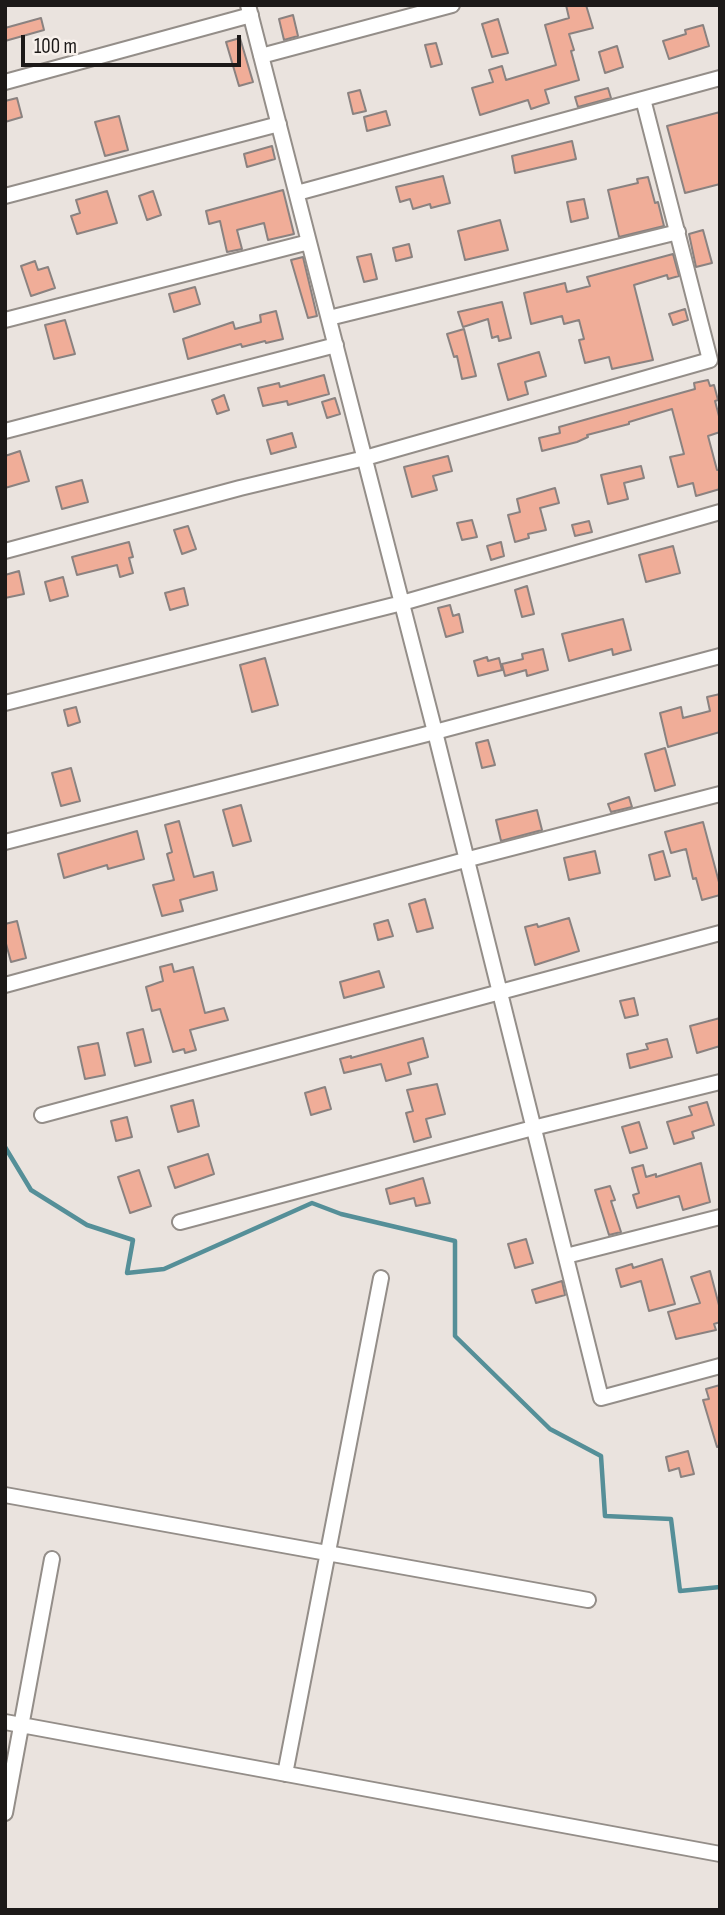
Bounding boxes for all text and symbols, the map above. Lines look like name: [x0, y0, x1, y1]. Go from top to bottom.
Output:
scale bar: [24, 21, 245, 65]
text: 100 m: [34, 34, 77, 59]

